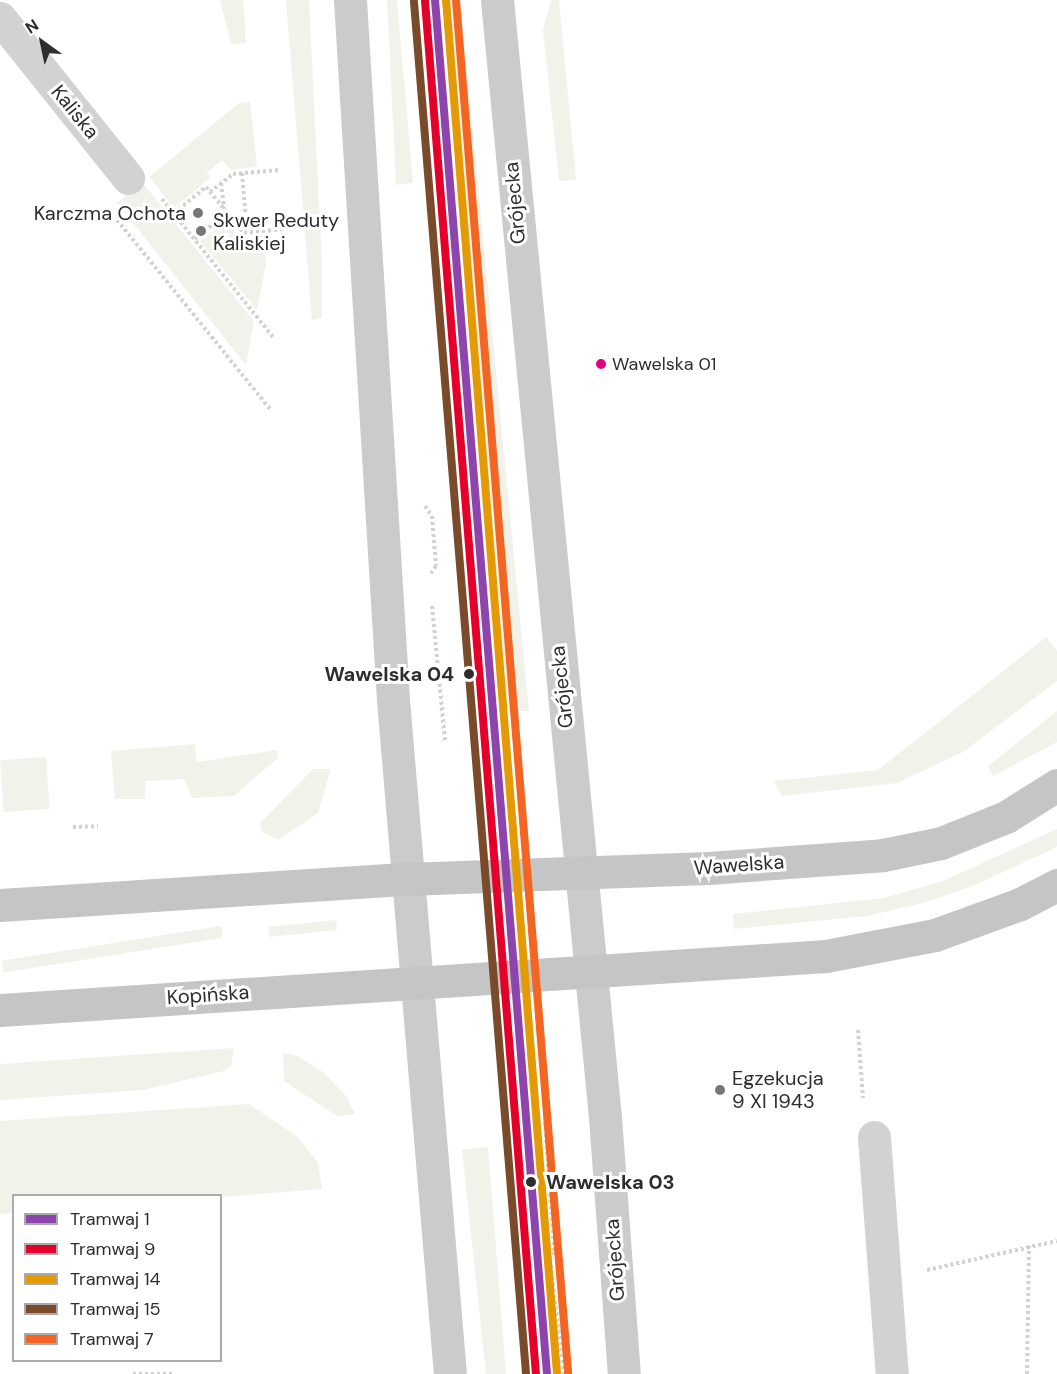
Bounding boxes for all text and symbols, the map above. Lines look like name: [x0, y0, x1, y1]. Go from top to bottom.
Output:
north arrow: [12, 12, 72, 72]
text: N: [21, 15, 43, 38]
street label: Kaliska: [46, 80, 104, 144]
street label: Grójecka: [499, 161, 531, 245]
place label: Karczma Ochota: [34, 201, 186, 225]
marker: Karczma Ochota: [191, 206, 205, 220]
place label: Skwer Reduty Kaliskiej: [213, 208, 339, 255]
marker: Skwer Reduty Kaliskiej: [194, 224, 208, 238]
place label: Wawelska 01: [612, 353, 716, 375]
marker: Wawelska 01: [595, 358, 607, 370]
street label: Grójecka: [546, 645, 578, 729]
place label: Wawelska 04: [324, 662, 454, 686]
marker: Wawelska 04: [459, 664, 479, 684]
street label: Wawelska: [693, 850, 785, 880]
street label: Kopińska: [166, 980, 250, 1010]
place label: Egzekucja 9 XI 1943: [732, 1066, 824, 1113]
marker: Egzekucja 9 XI 1943: [713, 1083, 727, 1097]
place label: Wawelska 03: [546, 1170, 675, 1194]
marker: Wawelska 03: [521, 1172, 541, 1192]
legend: [12, 1194, 222, 1362]
text: Tramwaj 1: [70, 1207, 150, 1231]
street label: Grójecka: [600, 1218, 630, 1302]
text: Tramwaj 9: [70, 1237, 155, 1261]
text: Tramwaj 14: [70, 1267, 160, 1291]
text: Tramwaj 15: [70, 1297, 161, 1321]
text: Tramwaj 7: [70, 1327, 154, 1351]

